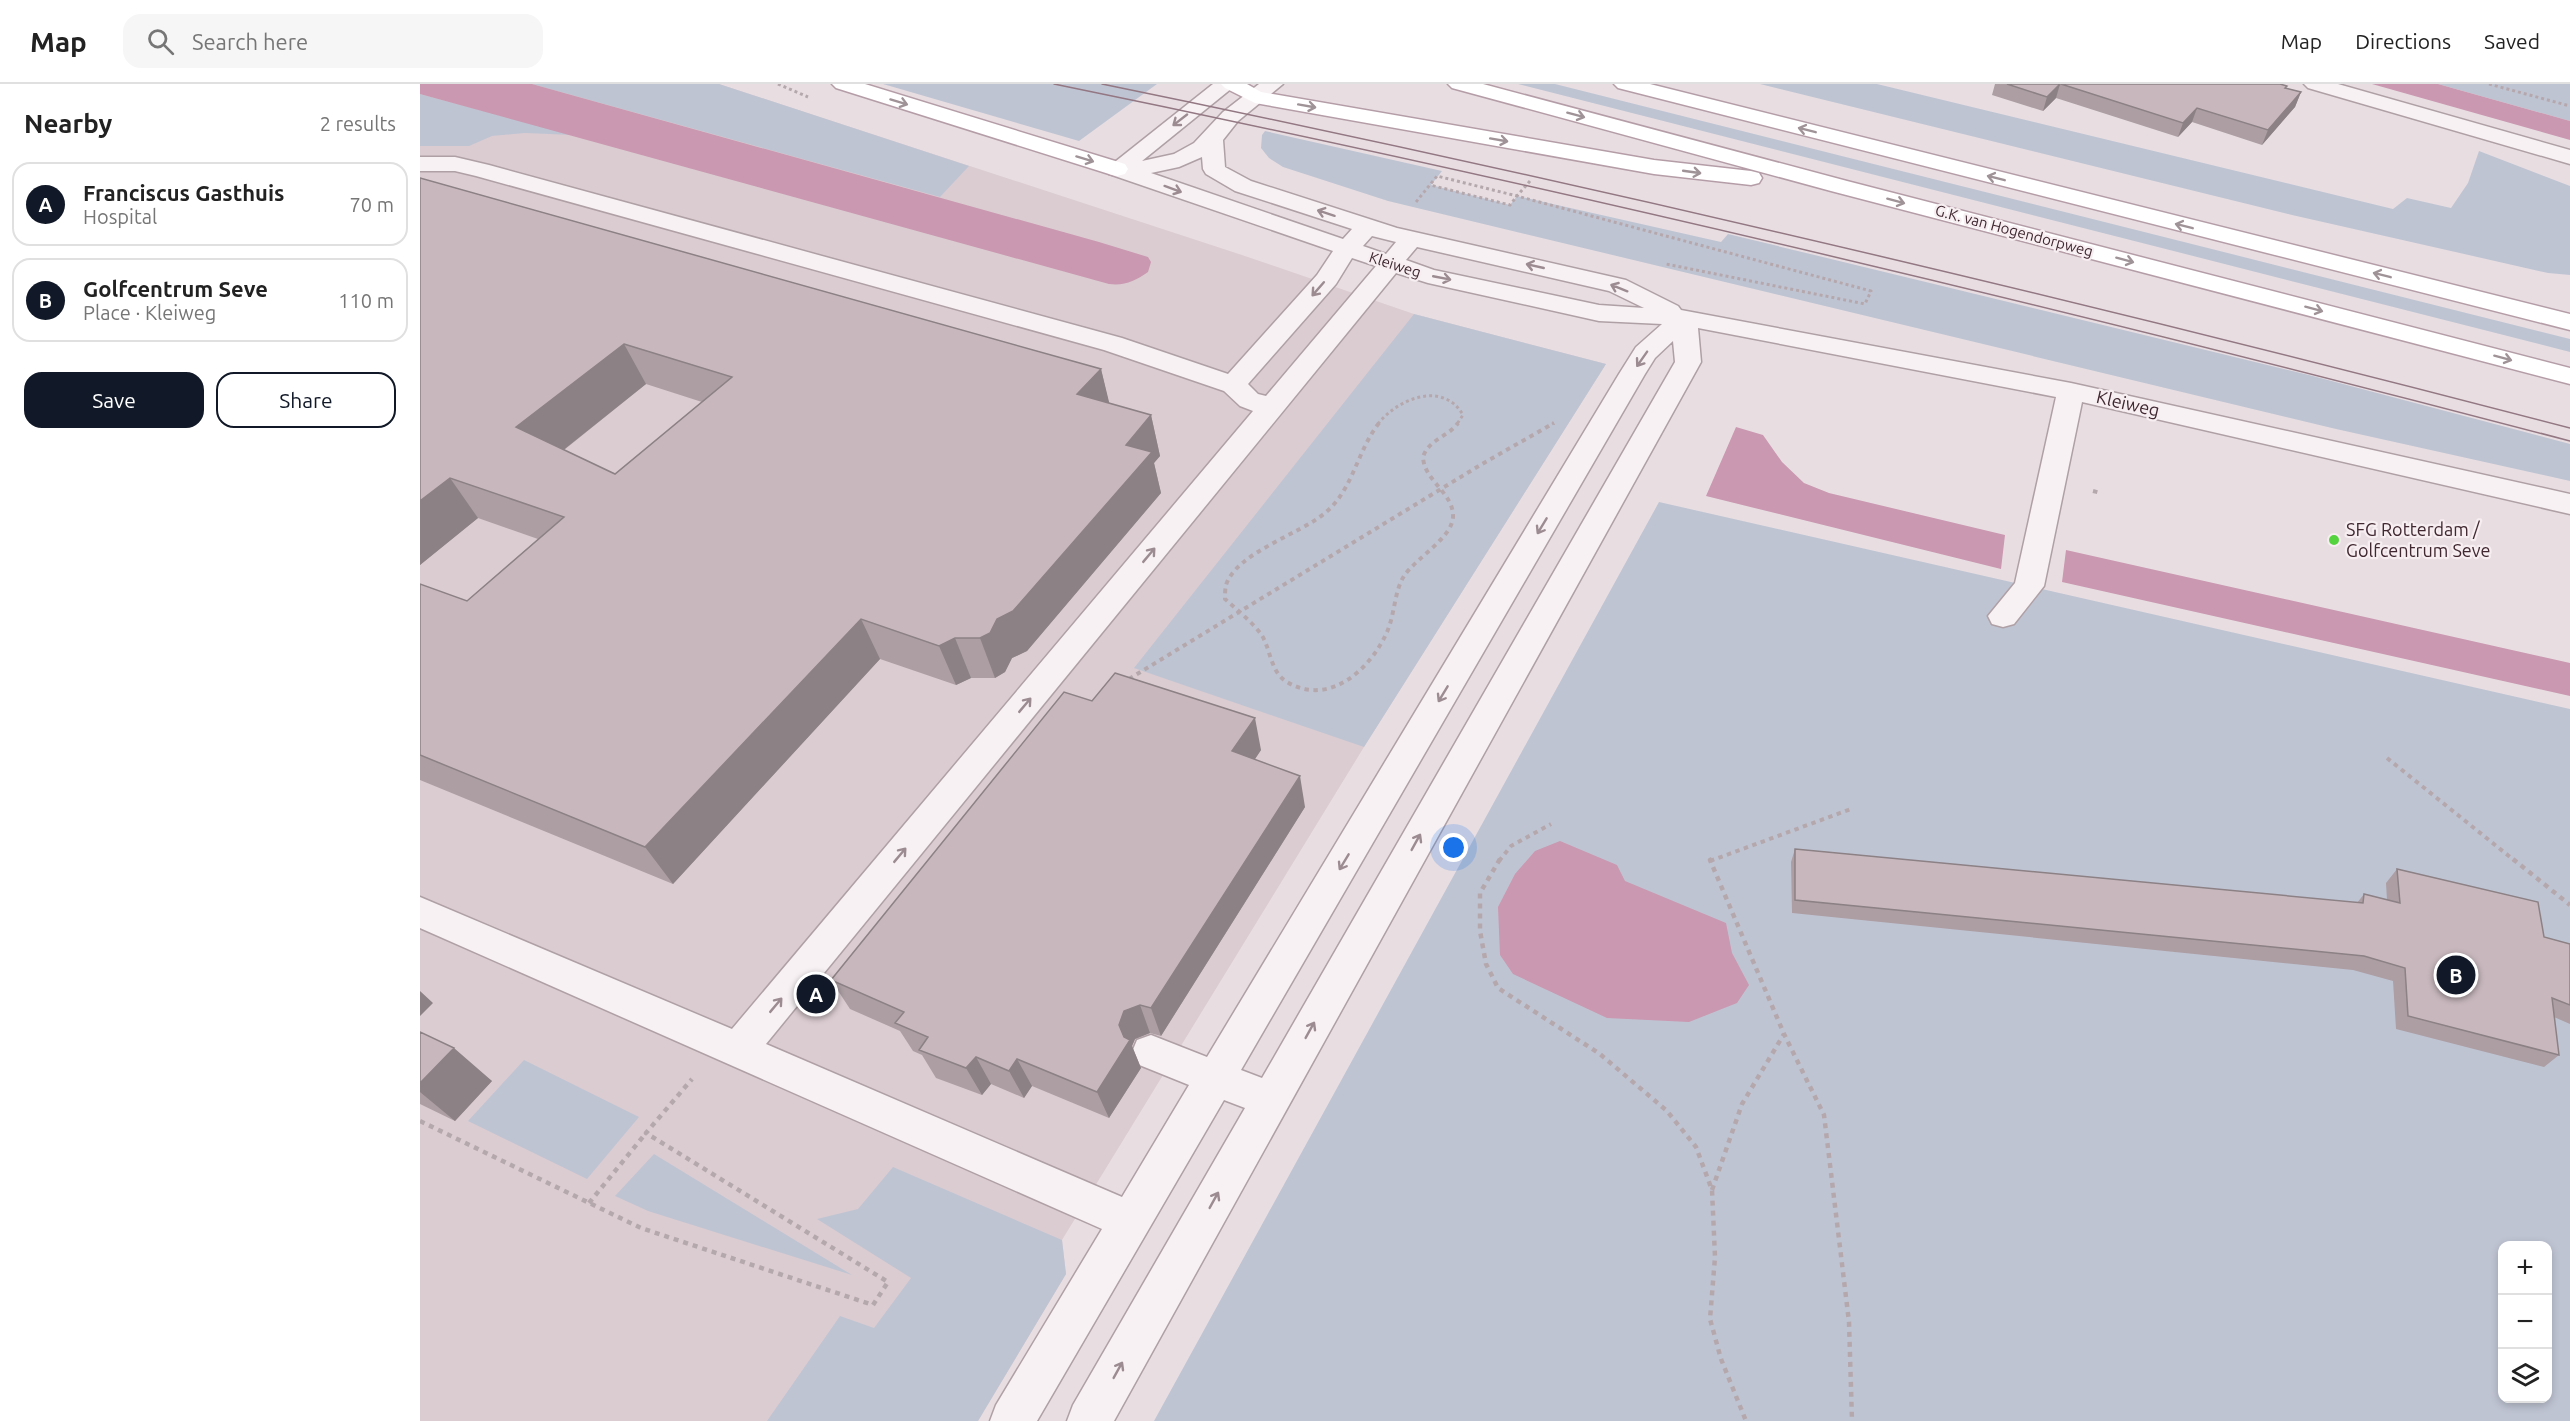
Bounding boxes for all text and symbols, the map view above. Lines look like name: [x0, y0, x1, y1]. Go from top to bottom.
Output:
search box: [123, 14, 543, 68]
icon: search: [144, 25, 177, 58]
text: Map: [30, 26, 87, 57]
text: Search here: [192, 29, 308, 54]
text: Map: [2281, 29, 2322, 53]
text: Directions: [2355, 29, 2451, 53]
text: Saved: [2484, 29, 2540, 53]
one-way arrow: [889, 97, 908, 108]
one-way arrow: [1297, 101, 1317, 112]
text: Nearby: [24, 109, 112, 138]
one-way arrow: [1566, 110, 1585, 122]
text: 2 results: [320, 112, 396, 135]
one-way arrow: [1172, 113, 1188, 126]
one-way arrow: [1797, 124, 1816, 136]
one-way arrow: [1489, 135, 1509, 146]
one-way arrow: [1075, 154, 1094, 165]
one-way arrow: [1681, 167, 1701, 178]
one-way arrow: [1986, 172, 2005, 184]
text: Franciscus Gasthuis: [83, 180, 284, 205]
one-way arrow: [1163, 184, 1181, 195]
text: A: [38, 193, 53, 216]
text: 70 m: [350, 193, 394, 216]
one-way arrow: [1886, 195, 1905, 207]
street label: G.K. van Hogendorpweg: [1933, 201, 2095, 260]
text: Hospital: [83, 205, 157, 228]
one-way arrow: [1317, 207, 1336, 218]
one-way arrow: [2175, 220, 2194, 232]
street label: Kleiweg: [1367, 248, 1423, 281]
one-way arrow: [2115, 255, 2134, 267]
one-way arrow: [1526, 260, 1545, 272]
one-way arrow: [2373, 268, 2392, 280]
one-way arrow: [1432, 273, 1452, 284]
text: Golfcentrum Seve: [83, 276, 268, 301]
one-way arrow: [1311, 281, 1325, 296]
one-way arrow: [1611, 282, 1629, 293]
text: B: [39, 289, 52, 312]
text: 110 m: [338, 289, 394, 312]
text: Place · Kleiweg: [83, 301, 216, 324]
one-way arrow: [2304, 304, 2323, 316]
one-way arrow: [1636, 350, 1648, 366]
one-way arrow: [2493, 353, 2512, 365]
button: Save: [24, 372, 204, 428]
button: Share: [216, 372, 396, 428]
street label: Kleiweg: [2095, 386, 2162, 420]
one-way arrow: [1536, 517, 1548, 534]
place label: SFG Rotterdam / Golfcentrum Seve: [2346, 519, 2490, 560]
marker: SFG Rotterdam / Golfcentrum Seve: [2327, 533, 2341, 547]
one-way arrow: [1143, 547, 1156, 563]
one-way arrow: [1437, 685, 1449, 702]
one-way arrow: [1018, 698, 1031, 714]
your location: [1439, 833, 1468, 862]
one-way arrow: [1410, 834, 1422, 851]
one-way arrow: [894, 847, 907, 863]
one-way arrow: [1337, 853, 1349, 870]
pin: B: [2436, 952, 2476, 998]
pin: A: [796, 972, 836, 1016]
one-way arrow: [769, 997, 782, 1013]
one-way arrow: [1304, 1022, 1316, 1039]
one-way arrow: [1208, 1192, 1220, 1209]
map controls: [2498, 1241, 2552, 1403]
button: +: [2498, 1241, 2552, 1295]
button: −: [2498, 1295, 2552, 1349]
button: layers: [2498, 1349, 2552, 1403]
one-way arrow: [1112, 1362, 1124, 1379]

